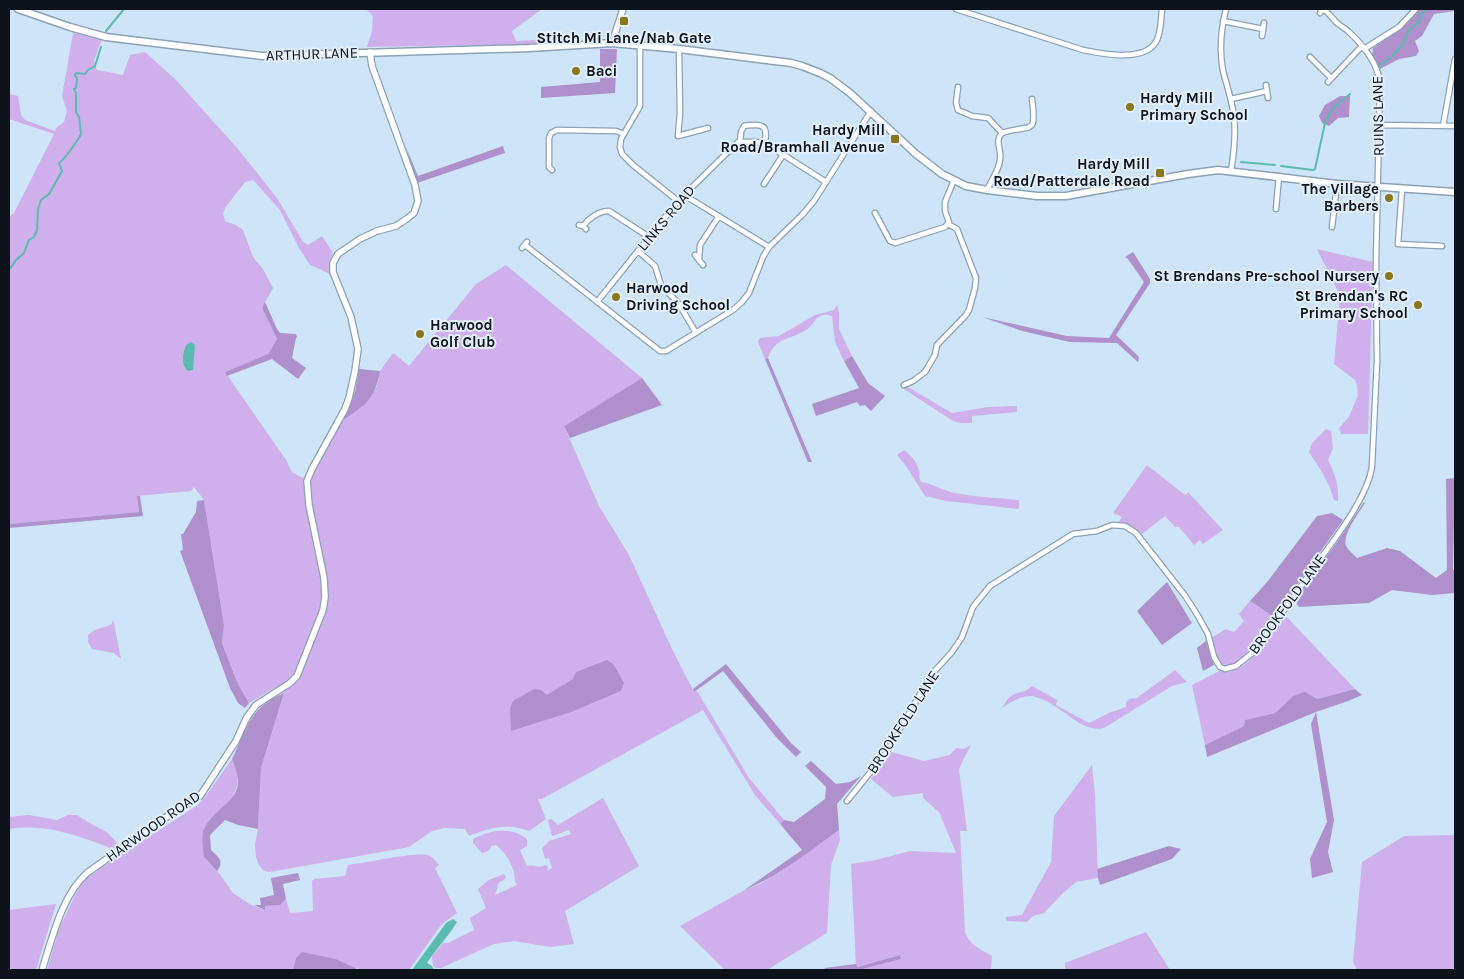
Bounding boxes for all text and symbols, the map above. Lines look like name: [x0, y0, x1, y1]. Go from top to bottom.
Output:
marker: Stitch Mi Lane/Nab Gate: [618, 15, 630, 27]
place label: Stitch Mi Lane/Nab Gate: [536, 29, 712, 47]
street label: ARTHUR LANE: [266, 43, 358, 65]
place label: Baci: [586, 62, 617, 80]
marker: Baci: [570, 65, 582, 77]
street label: RUINS LANE: [1368, 76, 1388, 156]
place label: Hardy Mill Primary School: [1140, 89, 1248, 124]
marker: Hardy Mill Primary School: [1124, 101, 1136, 113]
place label: Hardy Mill Road/Bramhall Avenue: [721, 121, 885, 156]
marker: Hardy Mill Road/Bramhall Avenue: [889, 133, 901, 145]
place label: Hardy Mill Road/Patterdale Road: [993, 155, 1150, 190]
marker: Hardy Mill Road/Patterdale Road: [1154, 167, 1166, 179]
place label: The Village Barbers: [1301, 180, 1379, 215]
street label: LINKS ROAD: [633, 181, 699, 255]
marker: The Village Barbers: [1383, 192, 1395, 204]
place label: St Brendans Pre-school Nursery: [1154, 267, 1379, 285]
marker: St Brendans Pre-school Nursery: [1383, 270, 1395, 282]
place label: Harwood Driving School: [626, 279, 730, 314]
place label: St Brendan's RC Primary School: [1295, 287, 1408, 322]
marker: Harwood Driving School: [610, 291, 622, 303]
marker: St Brendan's RC Primary School: [1412, 299, 1424, 311]
place label: Harwood Golf Club: [430, 316, 495, 351]
marker: Harwood Golf Club: [414, 328, 426, 340]
street label: BROOKFOLD LANE: [1245, 550, 1329, 658]
street label: BROOKFOLD LANE: [863, 667, 943, 777]
street label: HARWOOD ROAD: [102, 787, 204, 865]

